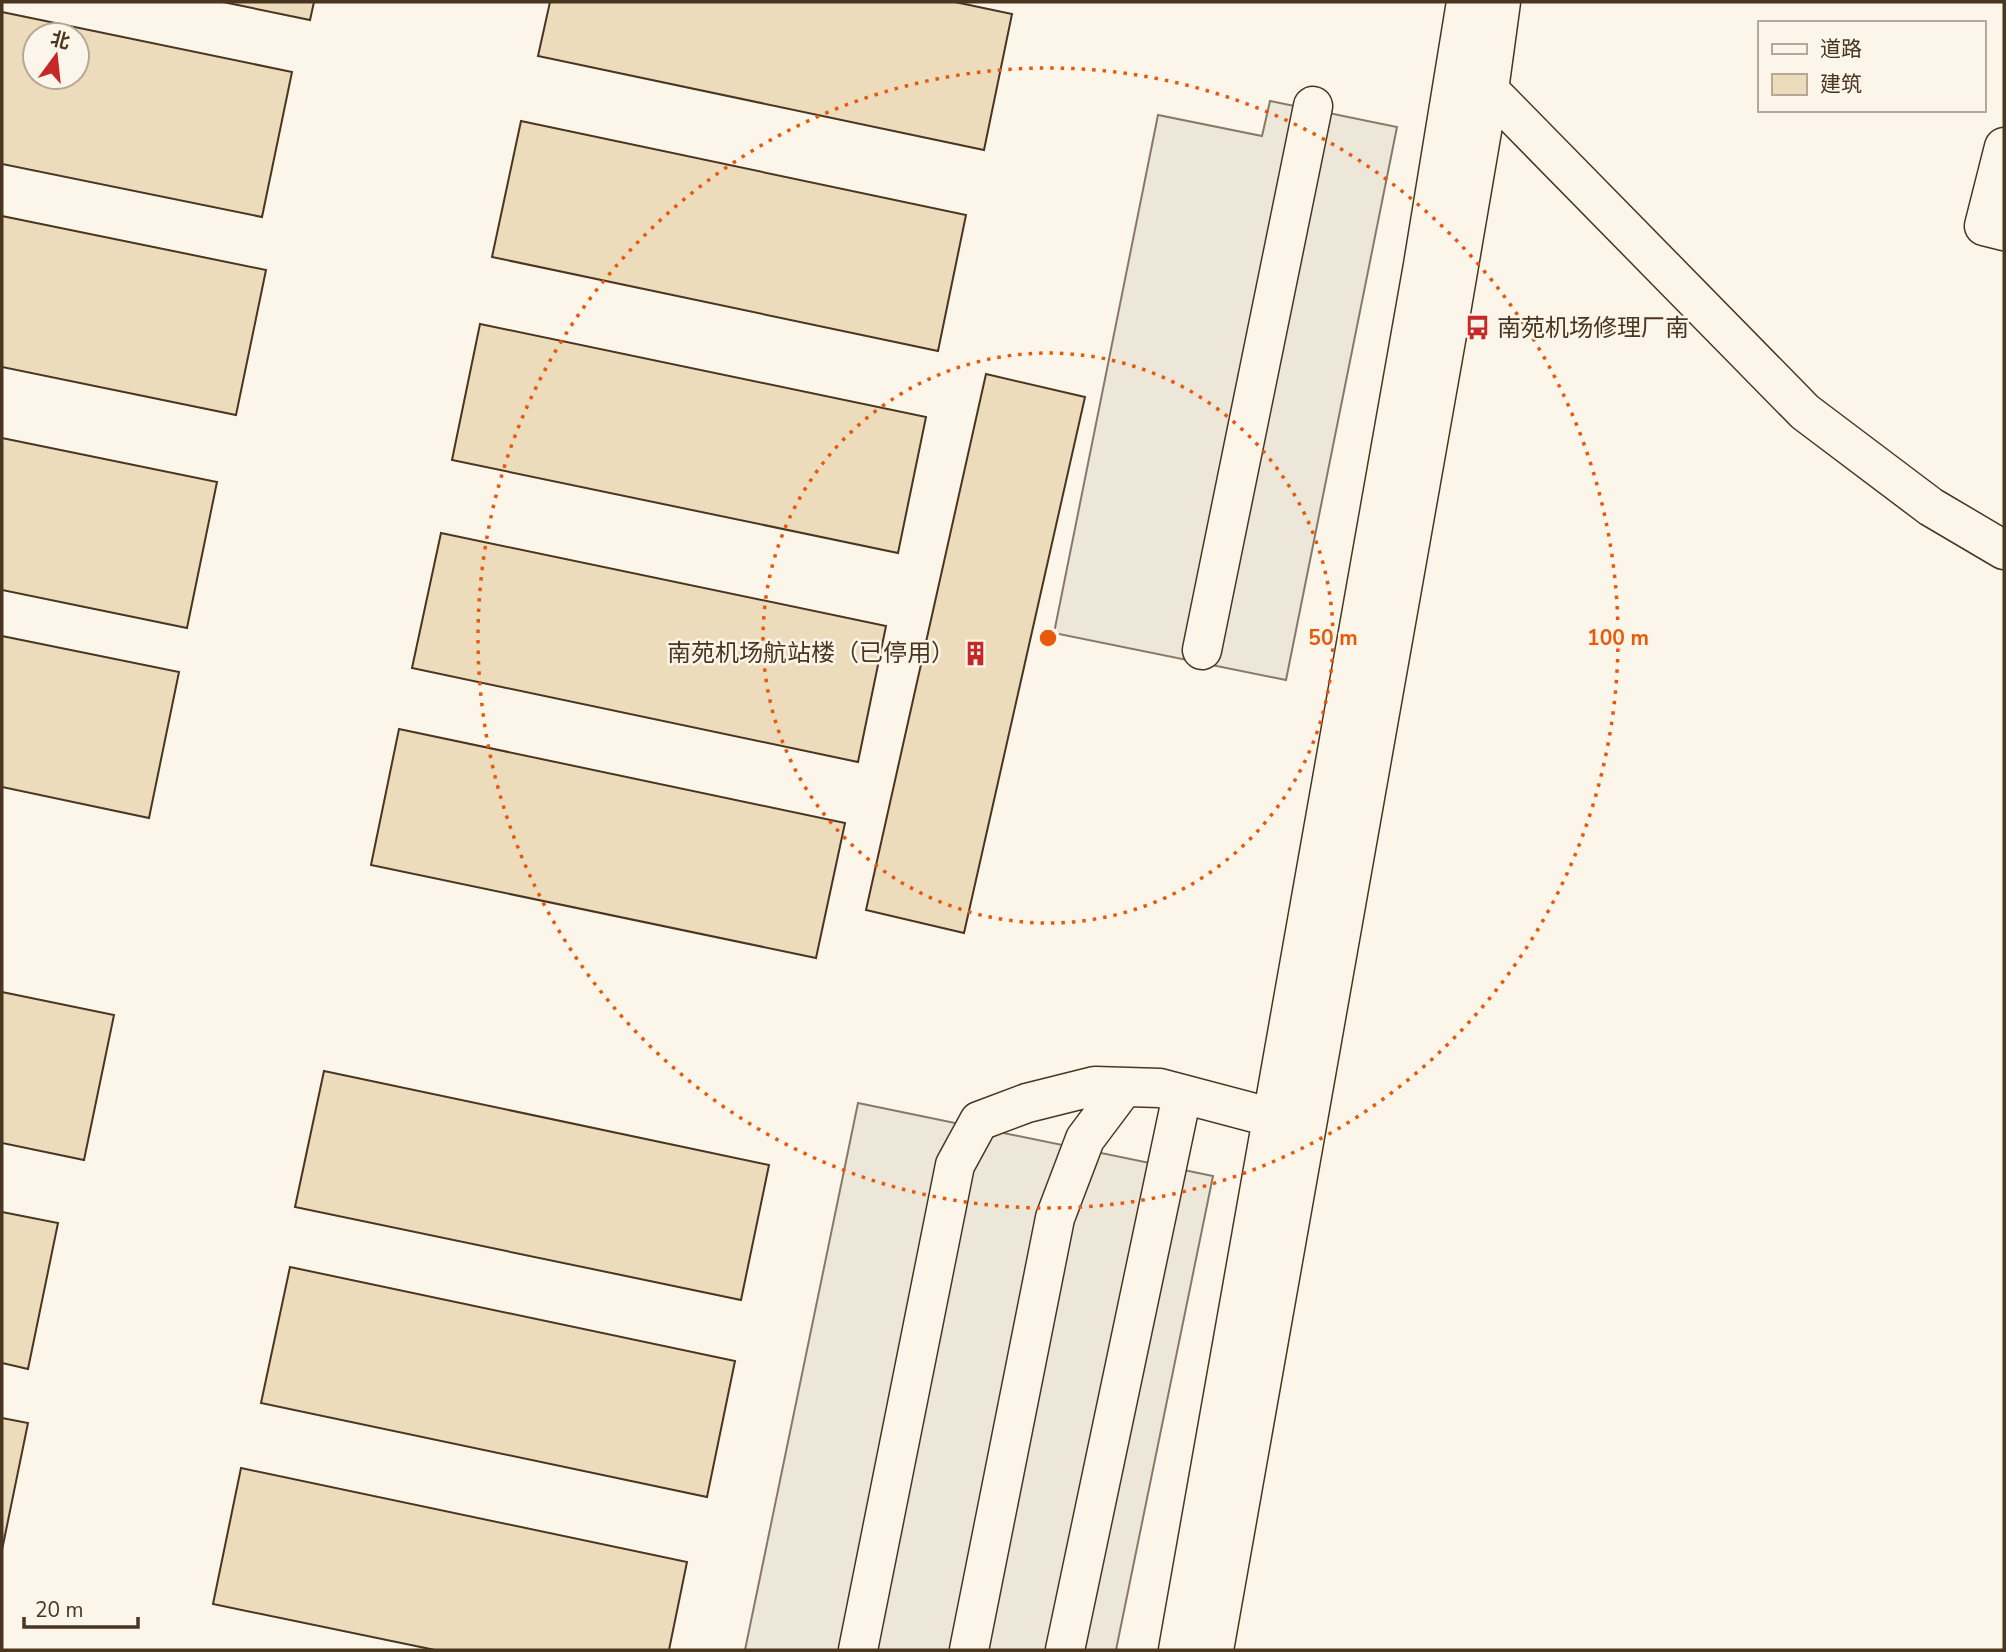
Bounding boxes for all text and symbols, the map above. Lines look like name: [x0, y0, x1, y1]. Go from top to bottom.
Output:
north arrow: [21, 21, 91, 91]
legend: [1758, 21, 1985, 112]
text: 北: [48, 26, 73, 56]
text: 道路: [1820, 35, 1862, 63]
text: 建筑: [1820, 70, 1862, 98]
place label: 南苑机场修理厂南: [1497, 312, 1689, 344]
bus stop icon: 南苑机场修理厂南: [1463, 314, 1491, 342]
text: 50 m: [1308, 624, 1358, 652]
text: 100 m: [1587, 624, 1649, 652]
centre of rings: [1036, 626, 1060, 650]
place label: 南苑机场航站楼（已停用）: [667, 637, 955, 669]
building icon: 南苑机场航站楼（已停用）: [961, 639, 989, 667]
scale bar: [24, 1586, 138, 1630]
text: 20 m: [35, 1596, 84, 1624]

